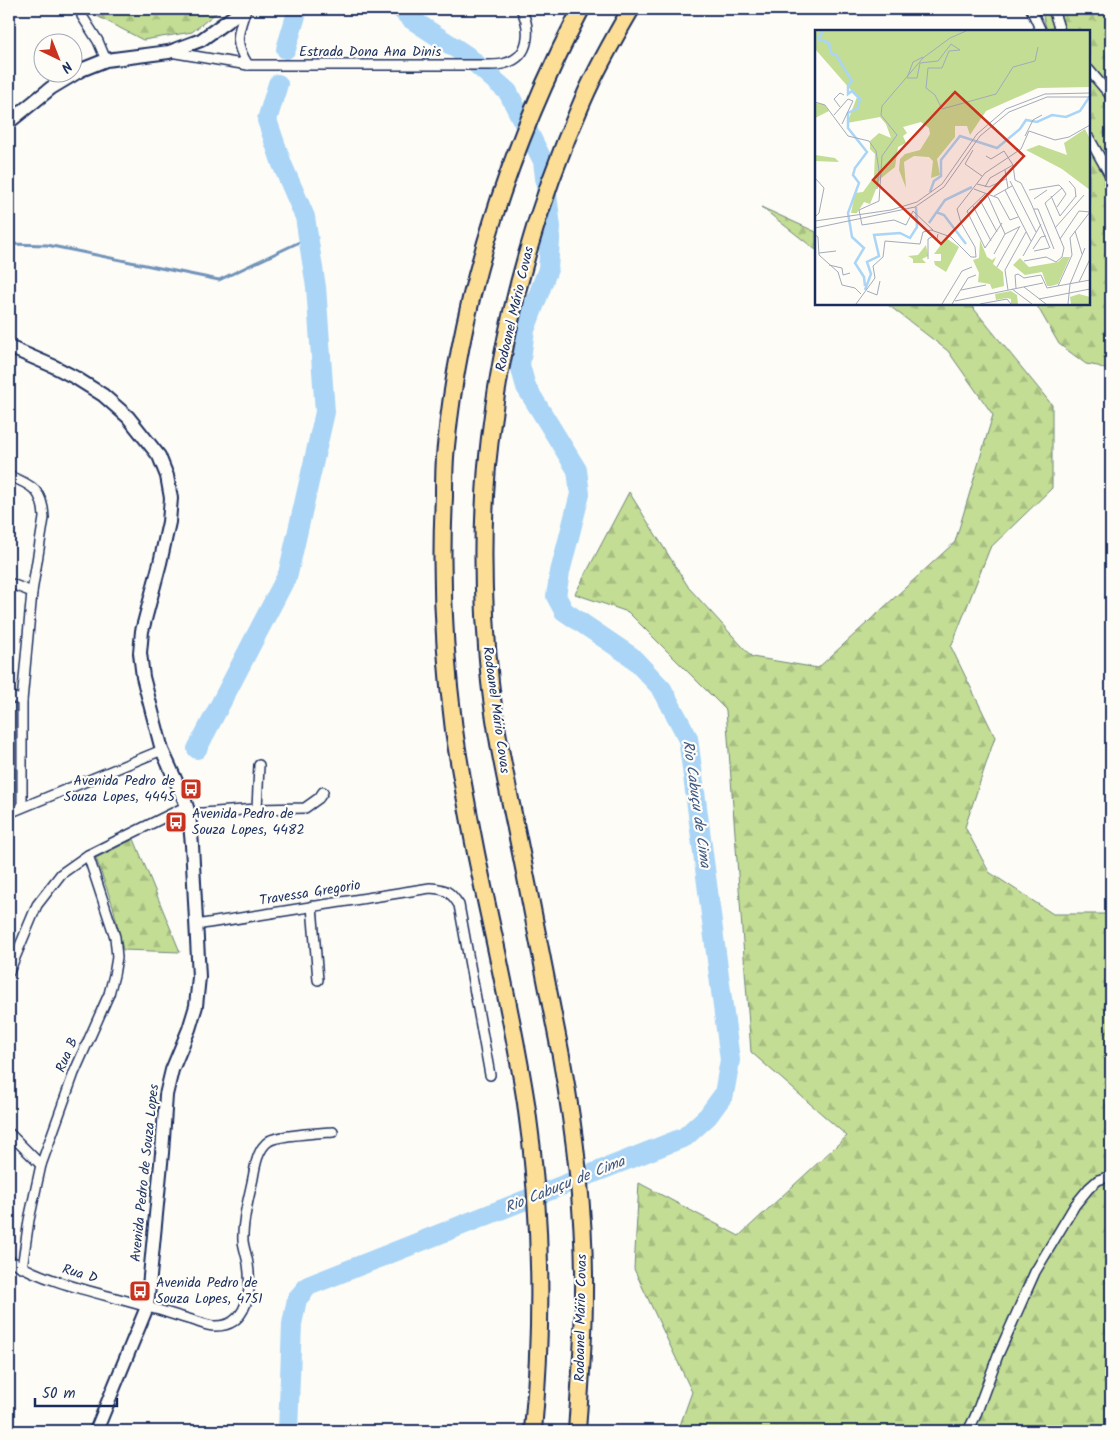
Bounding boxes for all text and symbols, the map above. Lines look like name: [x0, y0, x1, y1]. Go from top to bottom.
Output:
inset map: [815, 30, 1090, 305]
north arrow: [32, 32, 82, 82]
street label: Estrada Dona Ana Dinis: [299, 41, 441, 63]
text: N: [55, 56, 77, 78]
street label: Rodoanel Mário Covas: [490, 244, 540, 374]
street label: Rodoanel Mário Covas: [476, 645, 516, 775]
water label: Rio Cabuçu de Cima: [675, 739, 717, 870]
place label: Avenida Pedro de Souza Lopes, 4445: [64, 770, 176, 808]
bus stop icon: Avenida Pedro de Souza Lopes, 4445: [179, 777, 203, 801]
place label: Avenida Pedro de Souza Lopes, 4482: [192, 803, 305, 841]
bus stop icon: Avenida Pedro de Souza Lopes, 4482: [164, 810, 188, 834]
street label: Travessa Gregorio: [258, 874, 362, 912]
street label: Rua B: [50, 1034, 84, 1076]
street label: Avenida Pedro de Souza Lopes: [125, 1083, 165, 1263]
water label: Rio Cabuçu de Cima: [501, 1150, 630, 1220]
street label: Rodoanel Mário Covas: [569, 1254, 593, 1382]
street label: Rua D: [60, 1258, 100, 1290]
place label: Avenida Pedro de Souza Lopes, 4751: [156, 1272, 263, 1310]
bus stop icon: Avenida Pedro de Souza Lopes, 4751: [128, 1279, 152, 1303]
scale bar: [35, 1375, 118, 1407]
text: 50 m: [42, 1382, 76, 1406]

